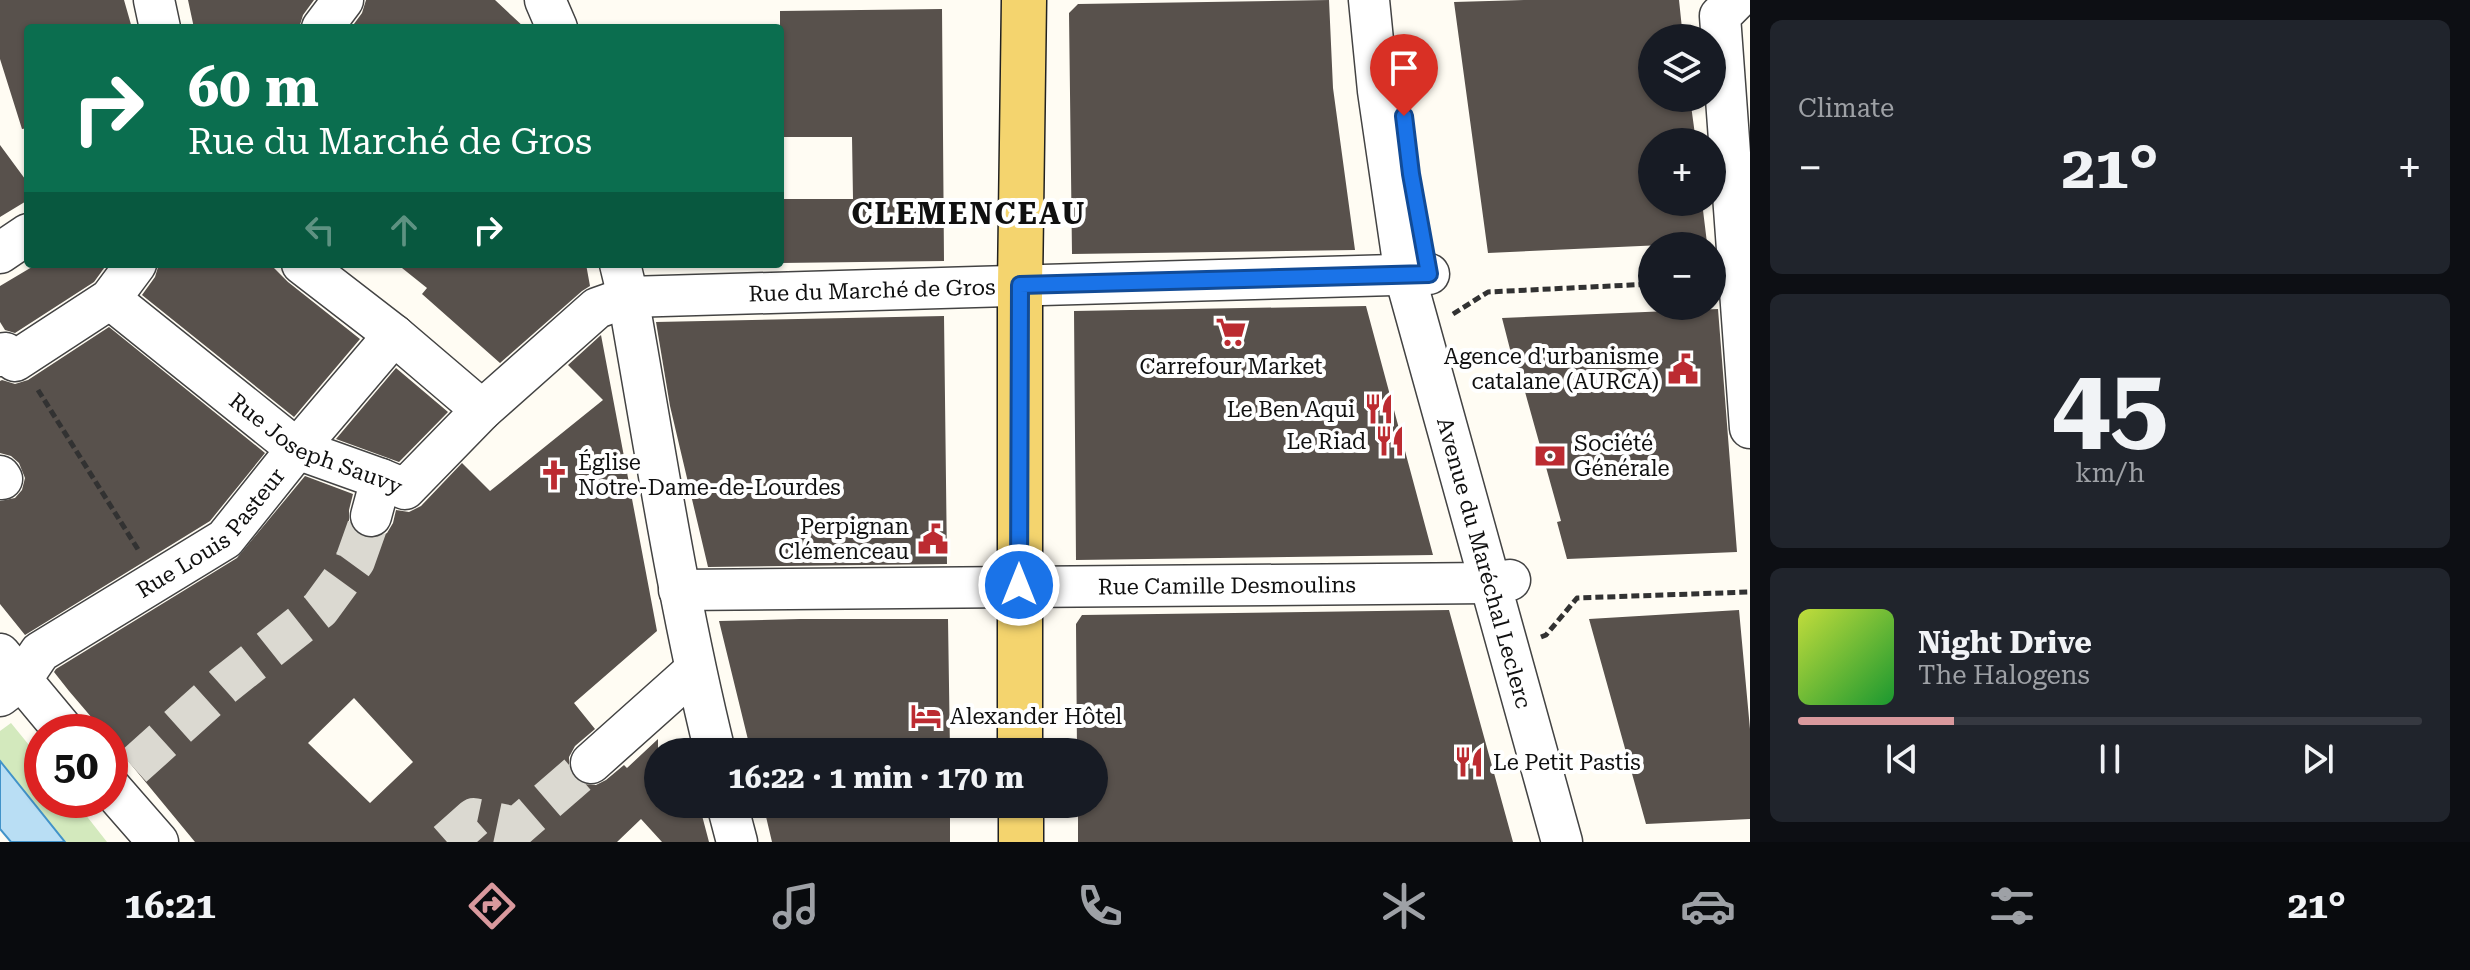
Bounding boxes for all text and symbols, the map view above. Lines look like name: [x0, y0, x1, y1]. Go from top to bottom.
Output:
map controls: [1638, 24, 1726, 320]
button: layers: [1638, 24, 1726, 112]
pin: [1370, 34, 1438, 116]
icon: arrive: [1382, 46, 1426, 90]
text: 60 m: [188, 54, 319, 120]
icon: right: [56, 56, 160, 160]
text: Climate: [1798, 93, 1894, 123]
text: Rue du Marché de Gros: [188, 121, 592, 163]
button: +: [1638, 128, 1726, 216]
text: 21°: [2061, 132, 2159, 203]
text: −: [1798, 142, 1823, 194]
text: +: [2397, 142, 2422, 194]
district label: CLEMENCEAU: [851, 196, 1087, 231]
icon: left: [298, 208, 342, 252]
icon: ahead: [382, 208, 426, 252]
icon: right: [466, 208, 510, 252]
button: −: [1638, 232, 1726, 320]
street label: Rue du Marché de Gros: [748, 274, 996, 306]
supermarket icon: Carrefour Market: [1214, 315, 1248, 349]
place label: Agence d'urbanisme catalane (AURCA): [1444, 344, 1659, 394]
text: 45: [2052, 345, 2168, 466]
public building icon: Agence d'urbanisme catalane (AURCA): [1666, 352, 1700, 386]
place label: Carrefour Market: [1139, 354, 1323, 379]
street label: Rue Joseph Sauvy: [225, 387, 406, 499]
restaurant icon: Le Ben Aqui: [1362, 392, 1396, 426]
place label: Le Ben Aqui: [1227, 397, 1355, 422]
street label: Avenue du Maréchal Leclerc: [1432, 415, 1537, 711]
restaurant icon: Le Riad: [1373, 424, 1407, 458]
place label: Le Riad: [1287, 429, 1366, 454]
place label: Société Générale: [1574, 431, 1670, 481]
bank icon: Société Générale: [1533, 439, 1567, 473]
place label: Église Notre-Dame-de-Lourdes: [578, 449, 841, 500]
church icon: Église Notre-Dame-de-Lourdes: [537, 458, 571, 492]
text: km/h: [2075, 458, 2145, 488]
street label: Rue Louis Pasteur: [132, 463, 289, 603]
place label: Perpignan Clémenceau: [778, 514, 909, 564]
public building icon: Perpignan Clémenceau: [916, 522, 950, 556]
position arrow: [977, 543, 1061, 627]
street label: Rue Camille Desmoulins: [1098, 572, 1356, 599]
text: Night Drive: [1918, 625, 2092, 660]
text: The Halogens: [1918, 660, 2090, 690]
hotel icon: Alexander Hôtel: [909, 699, 943, 733]
place label: Alexander Hôtel: [950, 704, 1122, 729]
speed limit sign: 50: [24, 714, 128, 818]
icon: previous: [1880, 737, 1924, 781]
icon: pause: [2088, 737, 2132, 781]
icon: next: [2296, 737, 2340, 781]
restaurant icon: Le Petit Pastis: [1452, 745, 1486, 779]
place label: Le Petit Pastis: [1493, 750, 1641, 775]
text: 16:22 · 1 min · 170 m: [728, 760, 1024, 795]
icon: directions: [464, 878, 520, 934]
icon: music: [768, 878, 824, 934]
icon: phone: [1072, 878, 1128, 934]
icon: climate: [1376, 878, 1432, 934]
icon: car: [1680, 878, 1736, 934]
icon: filters: [1984, 878, 2040, 934]
text: 16:21: [124, 885, 216, 927]
text: 21°: [2288, 885, 2346, 927]

